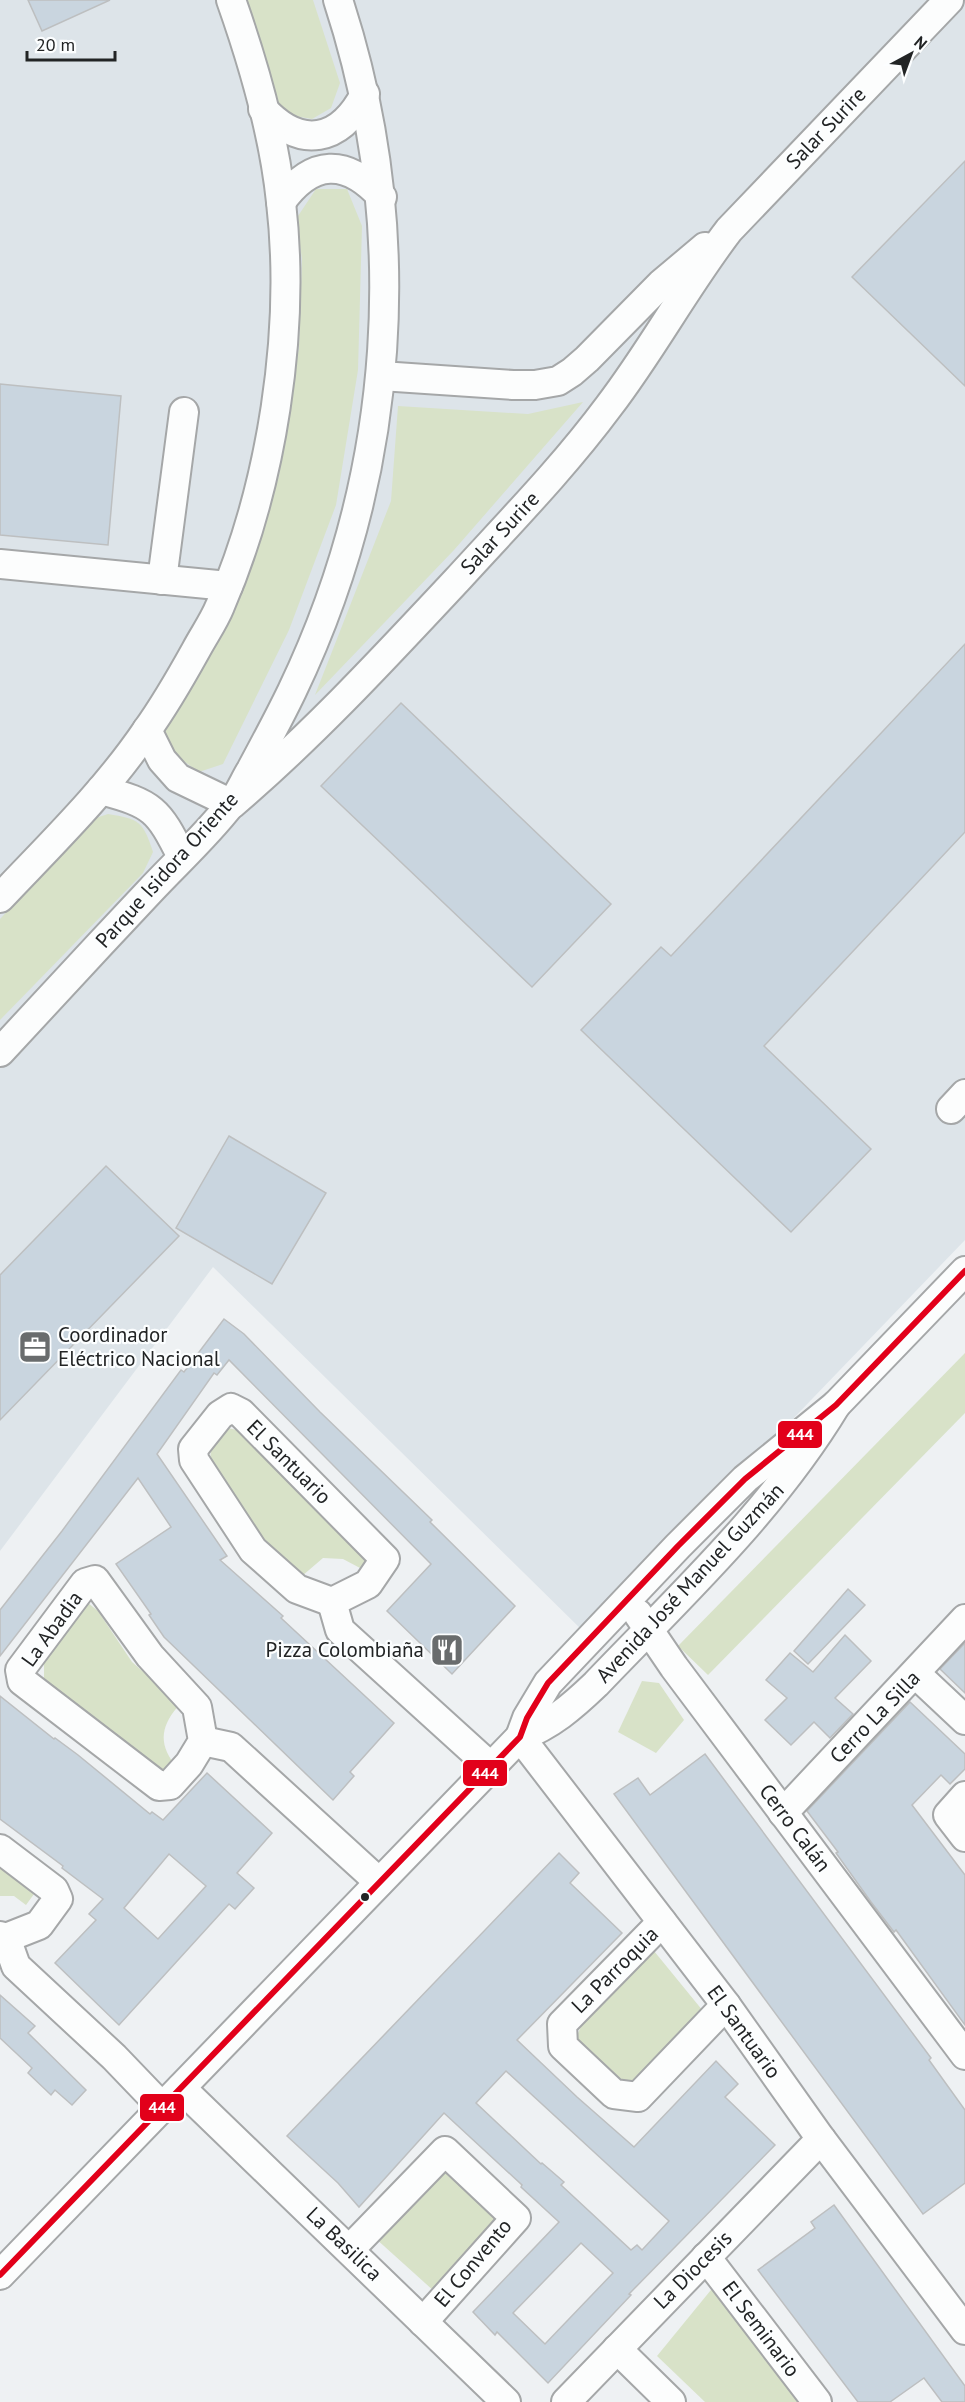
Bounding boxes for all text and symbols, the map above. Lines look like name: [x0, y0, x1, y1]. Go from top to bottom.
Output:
scale bar: [27, 24, 116, 62]
north arrow: [881, 24, 941, 84]
text: N: [910, 32, 931, 54]
text: 20 m: [36, 33, 75, 56]
street label: Salar Surire: [780, 81, 871, 174]
street label: Salar Surire: [454, 485, 545, 580]
street label: Parque Isidora Oriente: [89, 786, 244, 953]
place label: Coordinador Eléctrico Nacional: [58, 1321, 220, 1372]
office icon: Coordinador Eléctrico Nacional: [17, 1329, 53, 1365]
street label: El Santuario: [241, 1414, 337, 1510]
line badge: 444: [777, 1420, 823, 1449]
text: 444: [786, 1424, 814, 1444]
street label: Avenida José Manuel Guzmán: [590, 1477, 789, 1688]
street label: La Abadia: [15, 1586, 88, 1672]
restaurant icon: Pizza Colombiaña: [429, 1632, 465, 1668]
place label: Pizza Colombiaña: [266, 1636, 424, 1663]
street label: Cerro La Silla: [824, 1664, 926, 1769]
line badge: 444: [462, 1759, 508, 1787]
text: 444: [471, 1763, 499, 1783]
street label: Cerro Calán: [754, 1778, 837, 1877]
unlabelled marker: [359, 1891, 371, 1903]
street label: La Parroquia: [565, 1920, 664, 2019]
street label: El Santuario: [701, 1980, 787, 2084]
line badge: 444: [139, 2093, 185, 2122]
text: 444: [148, 2097, 176, 2117]
street label: La Basilica: [301, 2201, 388, 2286]
street label: El Convento: [428, 2213, 517, 2312]
street label: La Diocesis: [648, 2225, 738, 2315]
street label: El Seminario: [716, 2275, 806, 2382]

